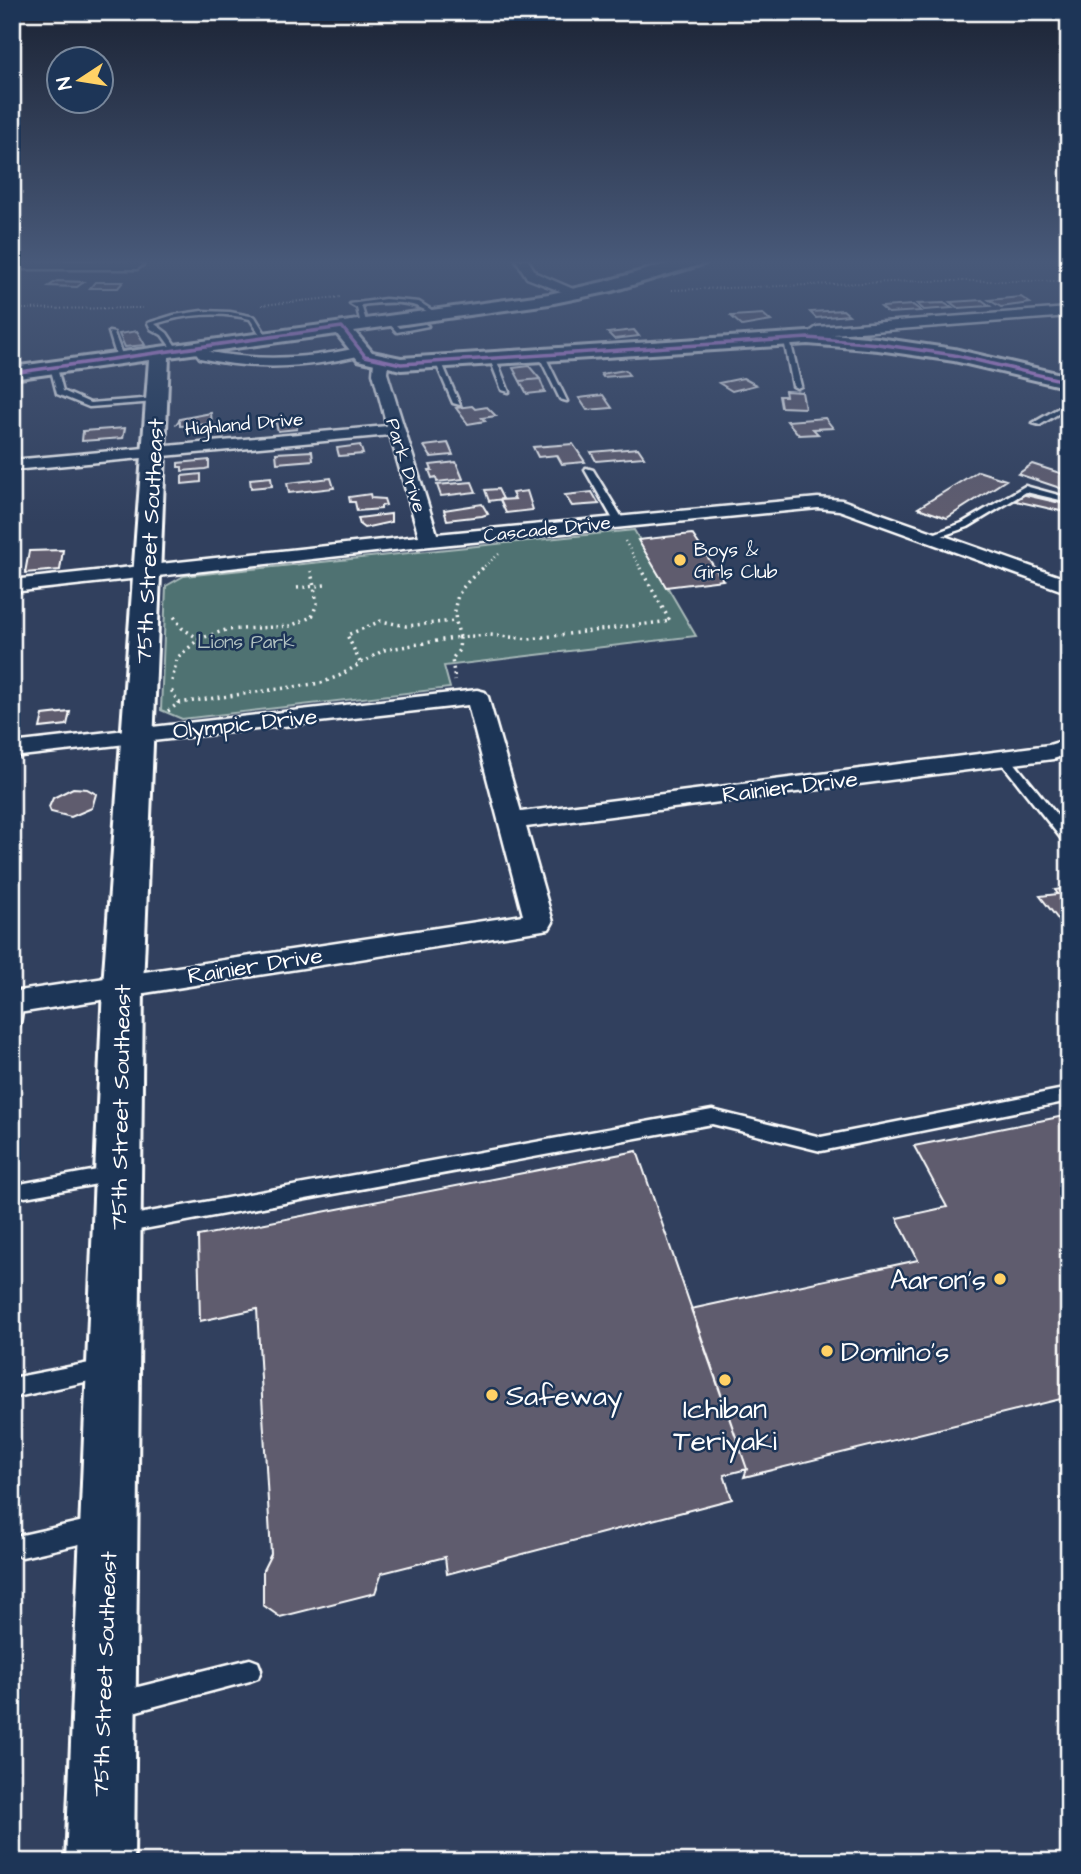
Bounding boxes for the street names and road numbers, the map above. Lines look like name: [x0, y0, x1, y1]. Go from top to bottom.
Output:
street label: Highland Drive: [184, 406, 305, 444]
street label: Park Drive: [378, 415, 433, 516]
street label: 75th Street Southeast: [128, 417, 172, 665]
street label: Cascade Drive: [482, 509, 612, 550]
street label: Olympic Drive: [171, 701, 319, 748]
street label: Rainier Drive: [720, 763, 860, 811]
street label: Rainier Drive: [185, 940, 325, 992]
street label: 75th Street Southeast: [103, 983, 139, 1230]
street label: 75th Street Southeast: [85, 1550, 125, 1797]

